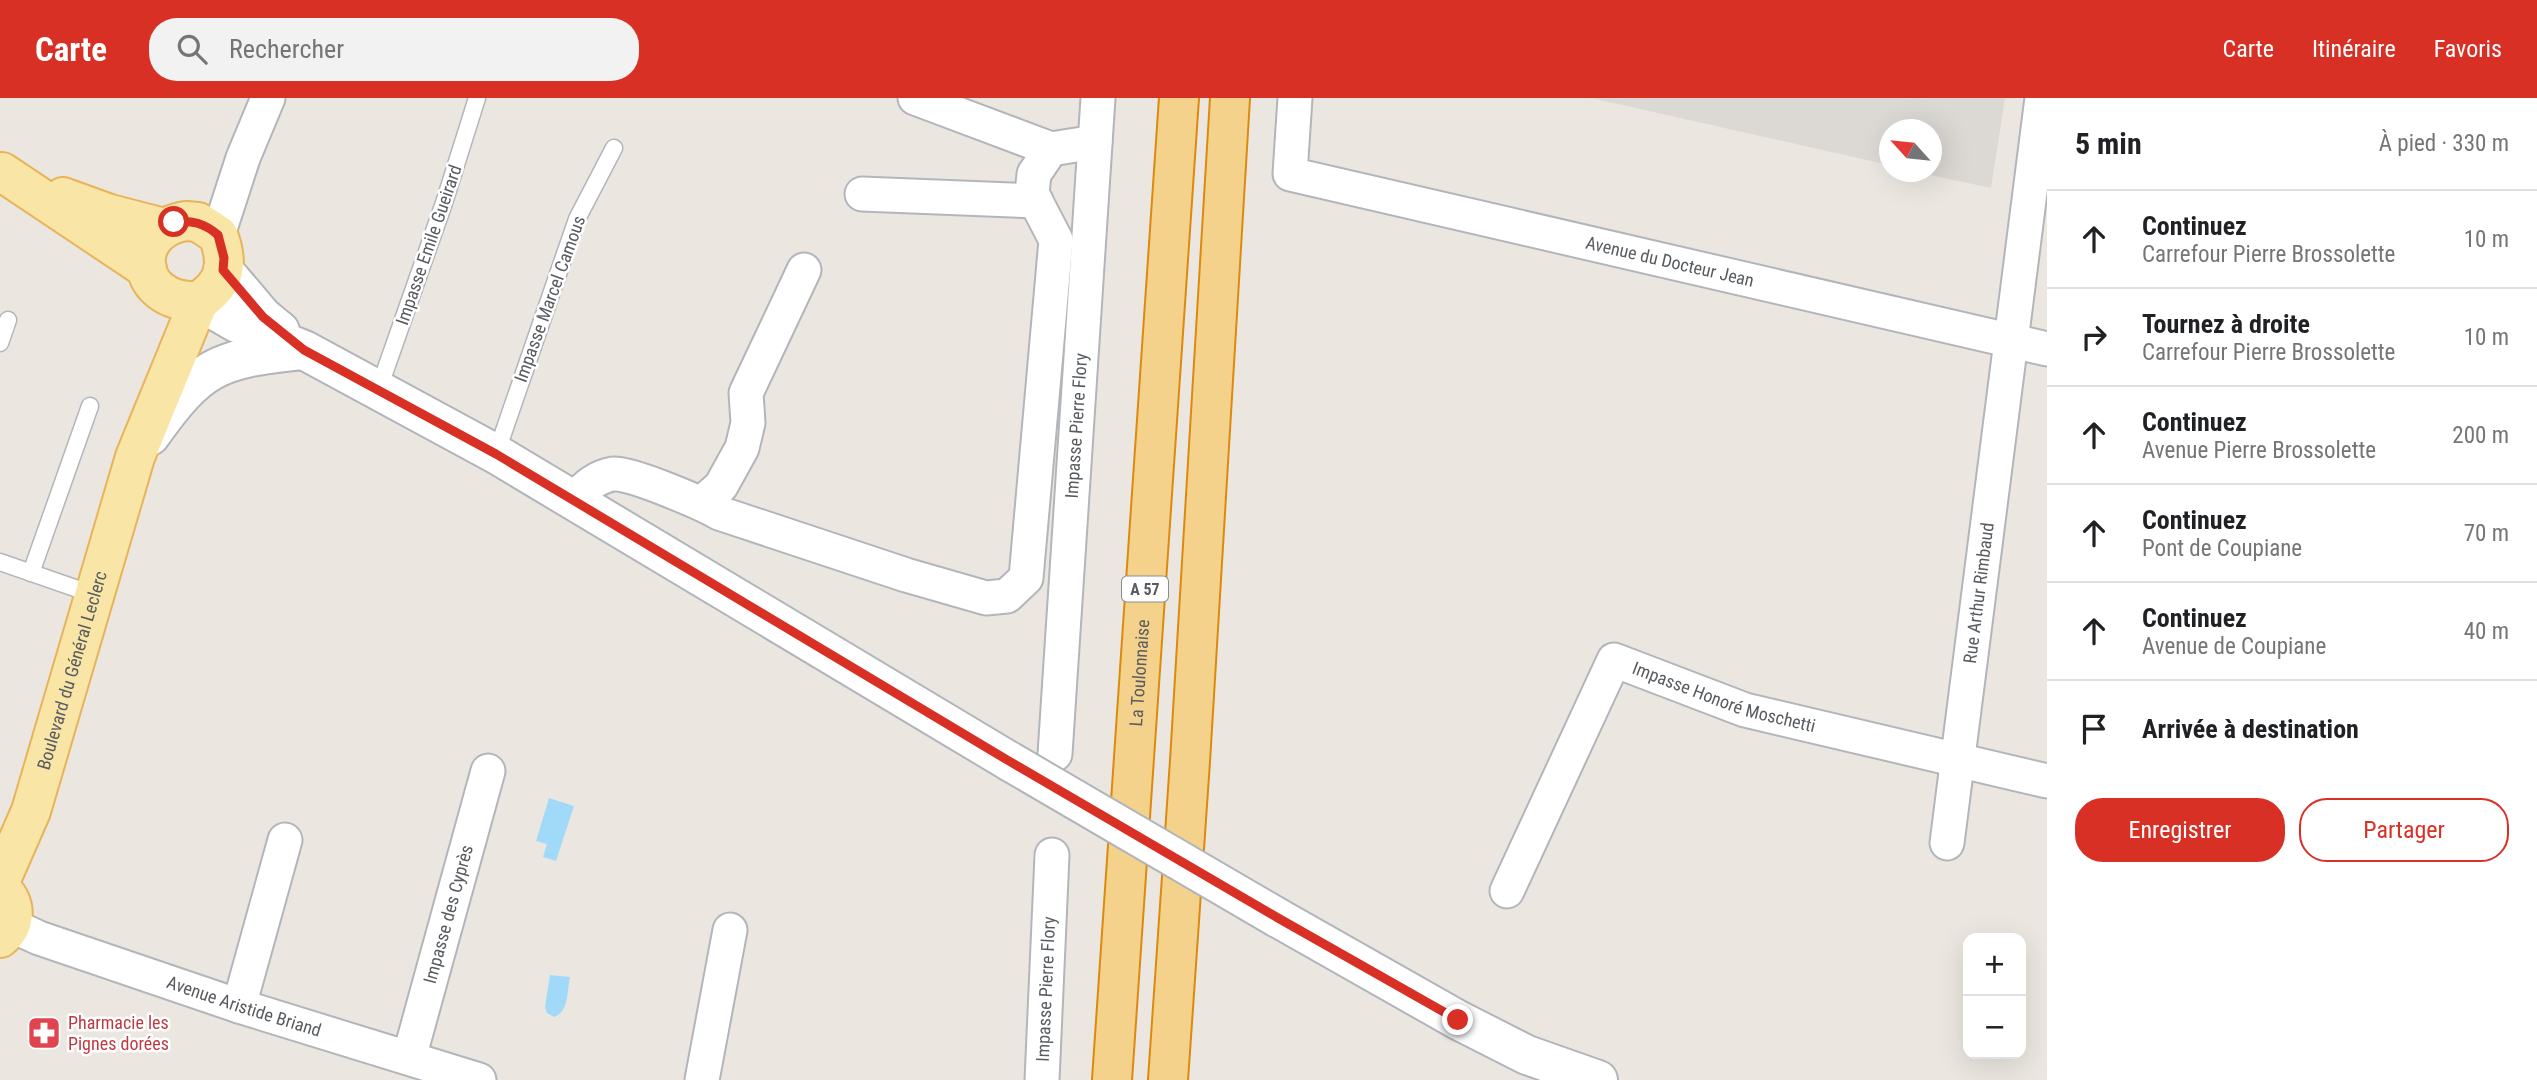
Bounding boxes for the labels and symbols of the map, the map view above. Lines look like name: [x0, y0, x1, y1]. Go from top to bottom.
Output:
north arrow: [1879, 119, 1942, 182]
street label: Impasse Emile Gueirard: [391, 162, 466, 328]
route start: [158, 206, 189, 237]
street label: Impasse Marcel Camous: [510, 213, 589, 385]
street label: Avenue du Docteur Jean: [1584, 232, 1756, 291]
street label: Impasse Pierre Flory: [1061, 352, 1091, 499]
street label: Rue Arthur Rimbaud: [1959, 521, 1998, 665]
street label: Boulevard du Général Leclerc: [33, 568, 111, 772]
road number: A 57: [1122, 576, 1168, 602]
street label: La Toulonnaise: [1125, 619, 1153, 727]
street label: Impasse Honoré Moschetti: [1630, 657, 1818, 736]
street label: Impasse des Cyprès: [419, 843, 477, 986]
street label: Impasse Pierre Flory: [1032, 915, 1059, 1062]
street label: Avenue Aristide Briand: [164, 971, 324, 1041]
route end: [1442, 1004, 1473, 1035]
place label: Pharmacie les Pignes dorées: [68, 1012, 169, 1054]
pharmacy icon: Pharmacie les Pignes dorées: [25, 1014, 63, 1052]

